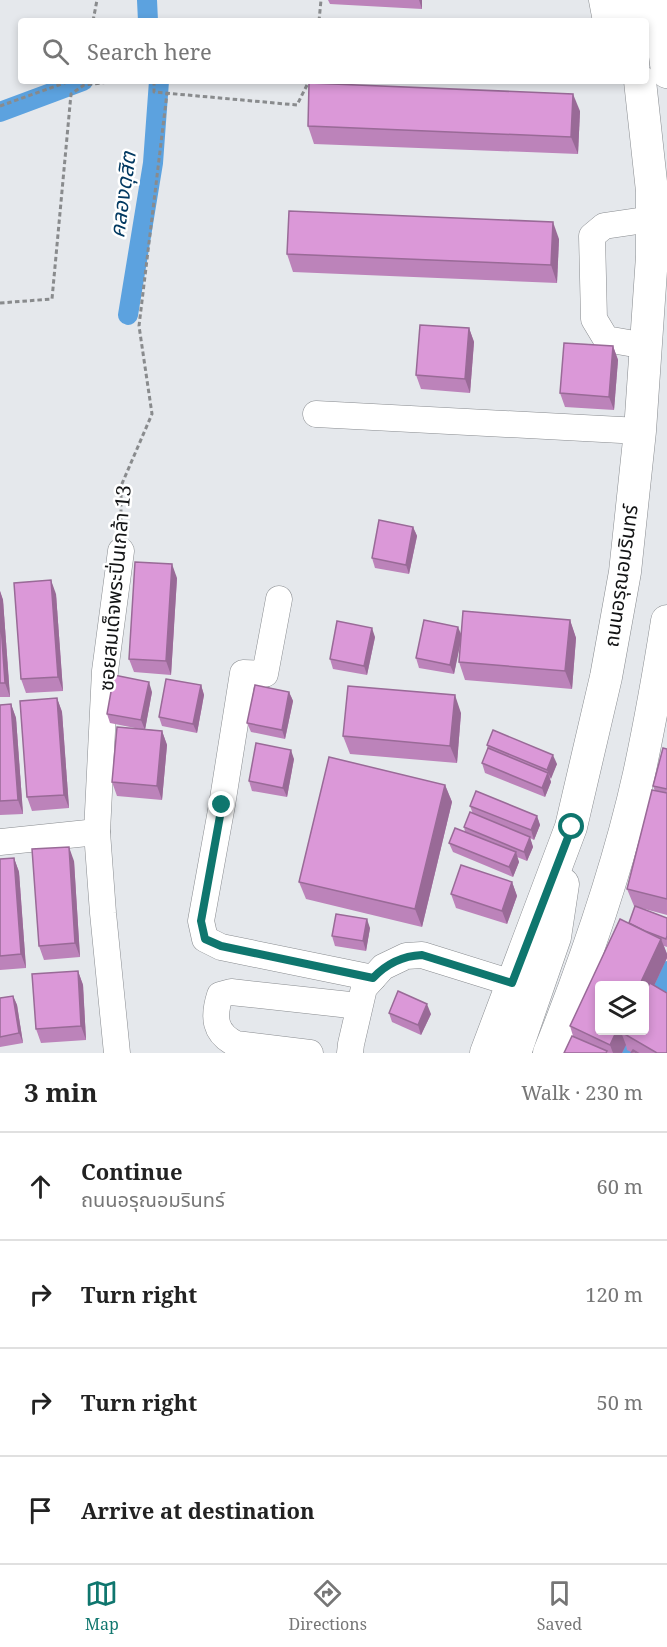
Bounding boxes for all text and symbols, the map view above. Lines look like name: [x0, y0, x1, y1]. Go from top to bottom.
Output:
search box: [18, 18, 649, 84]
icon: search: [39, 35, 72, 68]
text: Search here: [87, 36, 212, 66]
water label: คลองดุสิต: [102, 148, 142, 240]
street label: ซอยสมเด็จพระปิ่นเกล้า 13: [92, 484, 137, 692]
street label: ถนนอรุณอมรินทร์: [597, 502, 644, 649]
route end: [208, 791, 234, 817]
route start: [558, 813, 584, 839]
map controls: [595, 981, 649, 1035]
button: layers: [595, 981, 649, 1035]
text: 3 min: [24, 1074, 98, 1110]
text: Walk · 230 m: [521, 1079, 643, 1106]
text: Continue: [81, 1156, 183, 1186]
icon: ahead: [24, 1170, 57, 1203]
text: 60 m: [597, 1173, 643, 1200]
text: ถนนอรุณอมรินทร์: [81, 1186, 225, 1213]
icon: right: [24, 1278, 57, 1311]
text: Turn right: [81, 1279, 197, 1309]
text: 120 m: [585, 1281, 643, 1308]
icon: right: [24, 1386, 57, 1419]
text: Turn right: [81, 1387, 197, 1417]
text: 50 m: [597, 1389, 643, 1416]
icon: arrive: [24, 1494, 57, 1527]
text: Arrive at destination: [81, 1495, 315, 1525]
tab: Map: [85, 1577, 119, 1635]
tab: Directions: [289, 1577, 367, 1635]
tab: Saved: [537, 1577, 582, 1635]

